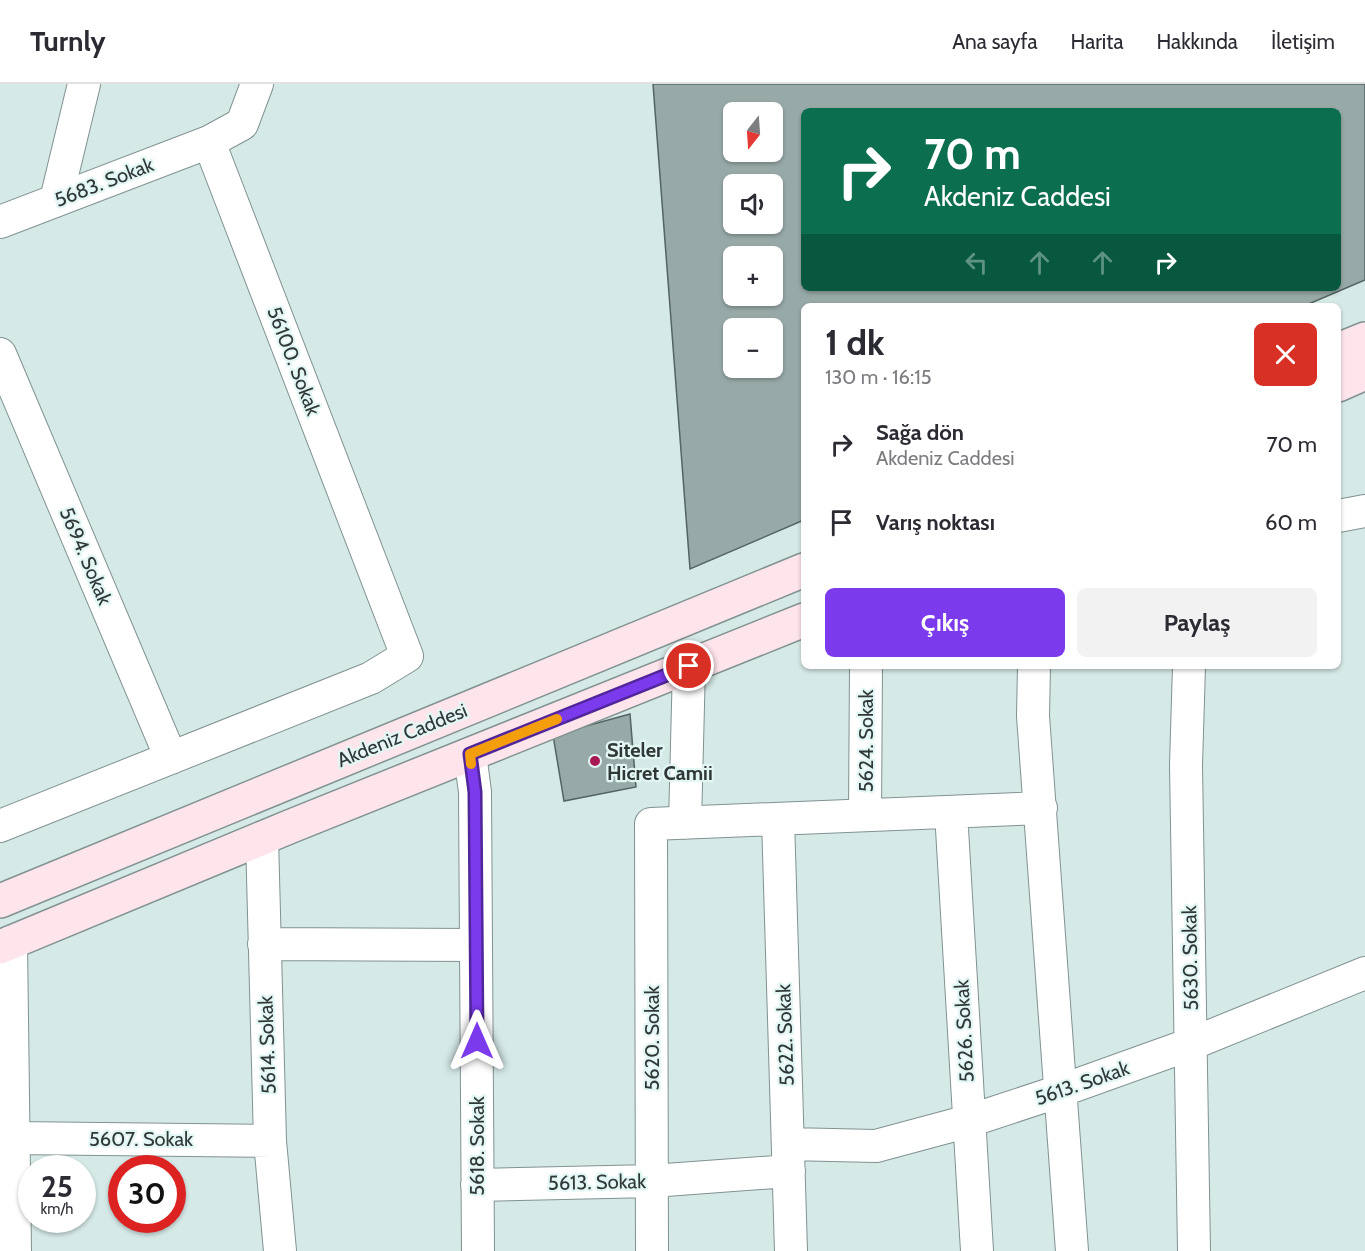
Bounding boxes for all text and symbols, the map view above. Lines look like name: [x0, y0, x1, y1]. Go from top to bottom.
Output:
text: Turnly: [30, 24, 106, 58]
text: Ana sayfa: [952, 29, 1038, 54]
text: Harita: [1071, 29, 1123, 54]
text: Hakkında: [1156, 29, 1238, 54]
text: İletişim: [1271, 29, 1335, 54]
north arrow: [723, 102, 783, 162]
map controls: [723, 102, 783, 378]
text: 70 m: [924, 128, 1021, 180]
icon: right: [825, 132, 903, 210]
street label: 5683. Sokak: [51, 152, 157, 212]
button: sound: [723, 174, 783, 234]
text: Akdeniz Caddesi: [924, 180, 1111, 213]
button: +: [723, 246, 783, 306]
icon: left: [960, 246, 993, 279]
icon: ahead: [1023, 246, 1056, 279]
icon: ahead: [1086, 246, 1119, 279]
icon: right: [1149, 246, 1182, 279]
street label: 56100. Sokak: [262, 303, 326, 419]
button: −: [723, 318, 783, 378]
text: 1 dk: [825, 320, 884, 364]
button: close: [1254, 323, 1317, 386]
text: 130 m · 16:15: [825, 365, 931, 389]
text: Sağa dön: [876, 419, 964, 446]
icon: right: [825, 428, 858, 461]
text: 70 m: [1267, 431, 1317, 458]
text: Akdeniz Caddesi: [876, 446, 1014, 470]
street label: 5694. Sokak: [55, 504, 117, 608]
icon: arrive: [825, 506, 858, 539]
text: Varış noktası: [876, 509, 995, 536]
text: 60 m: [1265, 509, 1317, 536]
button: Çıkış: [825, 588, 1065, 657]
button: Paylaş: [1077, 588, 1317, 657]
pin: [663, 640, 714, 691]
icon: arrive: [672, 649, 705, 682]
street label: 5624. Sokak: [854, 690, 878, 792]
street label: Akdeniz Caddesi: [333, 698, 471, 772]
place label: Siteler Hicret Camii: [607, 738, 713, 785]
marker: Siteler Hicret Camii: [588, 754, 602, 768]
street label: 5630. Sokak: [1177, 905, 1203, 1011]
street label: 5626. Sokak: [949, 979, 979, 1083]
street label: 5622. Sokak: [771, 984, 799, 1086]
street label: 5620. Sokak: [640, 985, 664, 1091]
street label: 5614. Sokak: [253, 995, 281, 1095]
position arrow: [445, 1009, 509, 1073]
street label: 5613. Sokak: [1032, 1056, 1132, 1110]
street label: 5618. Sokak: [465, 1096, 489, 1196]
street label: 5607. Sokak: [89, 1127, 193, 1151]
speed limit sign: 30: [108, 1155, 186, 1233]
text: 25: [41, 1168, 73, 1205]
street label: 5613. Sokak: [548, 1169, 646, 1195]
text: km/h: [41, 1200, 73, 1218]

